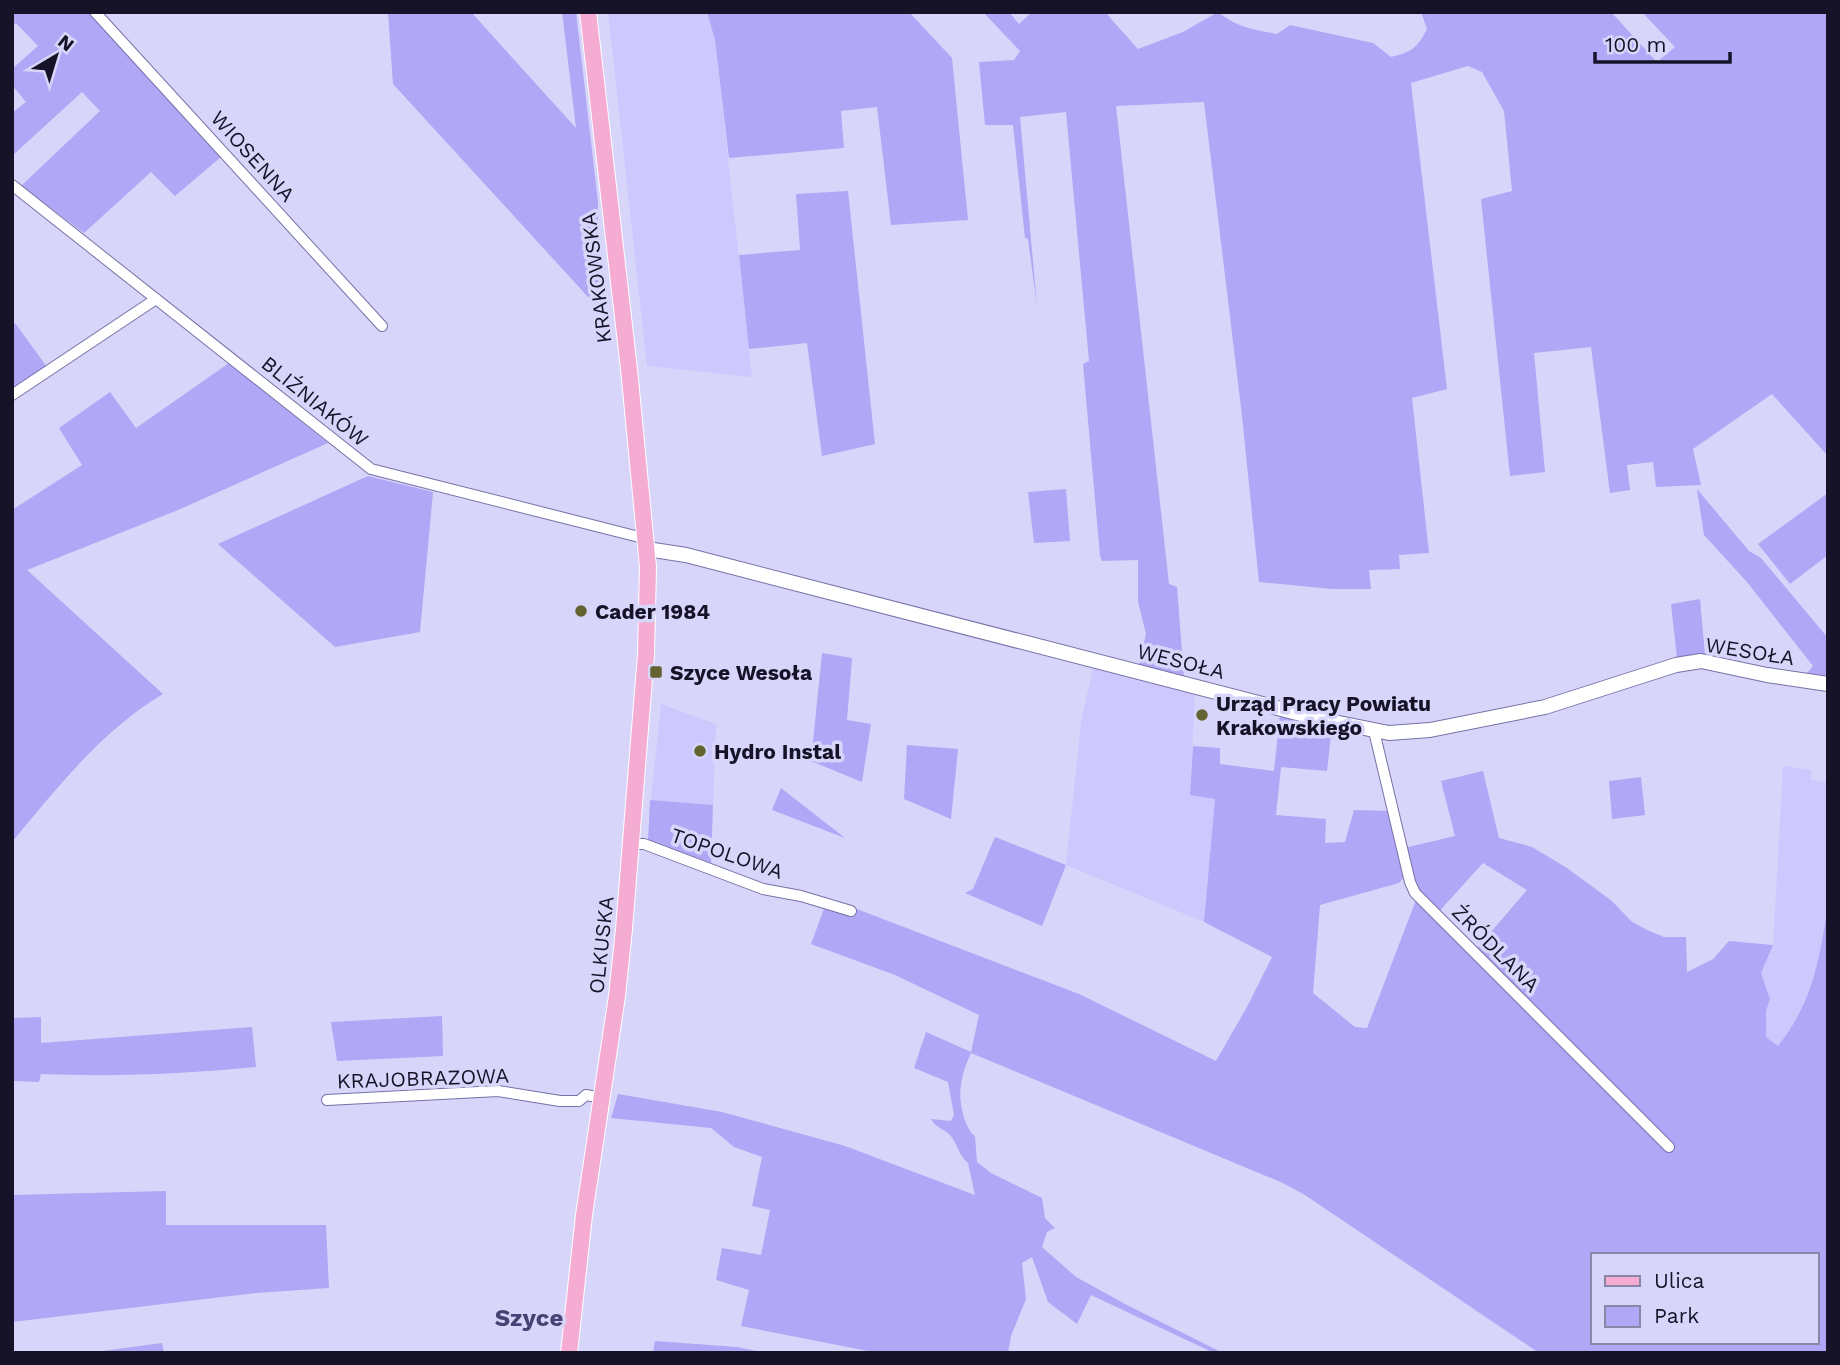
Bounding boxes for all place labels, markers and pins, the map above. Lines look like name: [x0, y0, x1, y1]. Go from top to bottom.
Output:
place label: Cader 1984: [595, 599, 710, 624]
marker: Cader 1984: [573, 603, 589, 619]
place label: Szyce Wesoła: [670, 660, 813, 685]
marker: Szyce Wesoła: [648, 664, 664, 680]
place label: Urząd Pracy Powiatu Krakowskiego: [1216, 691, 1431, 740]
marker: Urząd Pracy Powiatu Krakowskiego: [1194, 707, 1210, 723]
place label: Hydro Instal: [714, 739, 841, 764]
marker: Hydro Instal: [692, 743, 708, 759]

